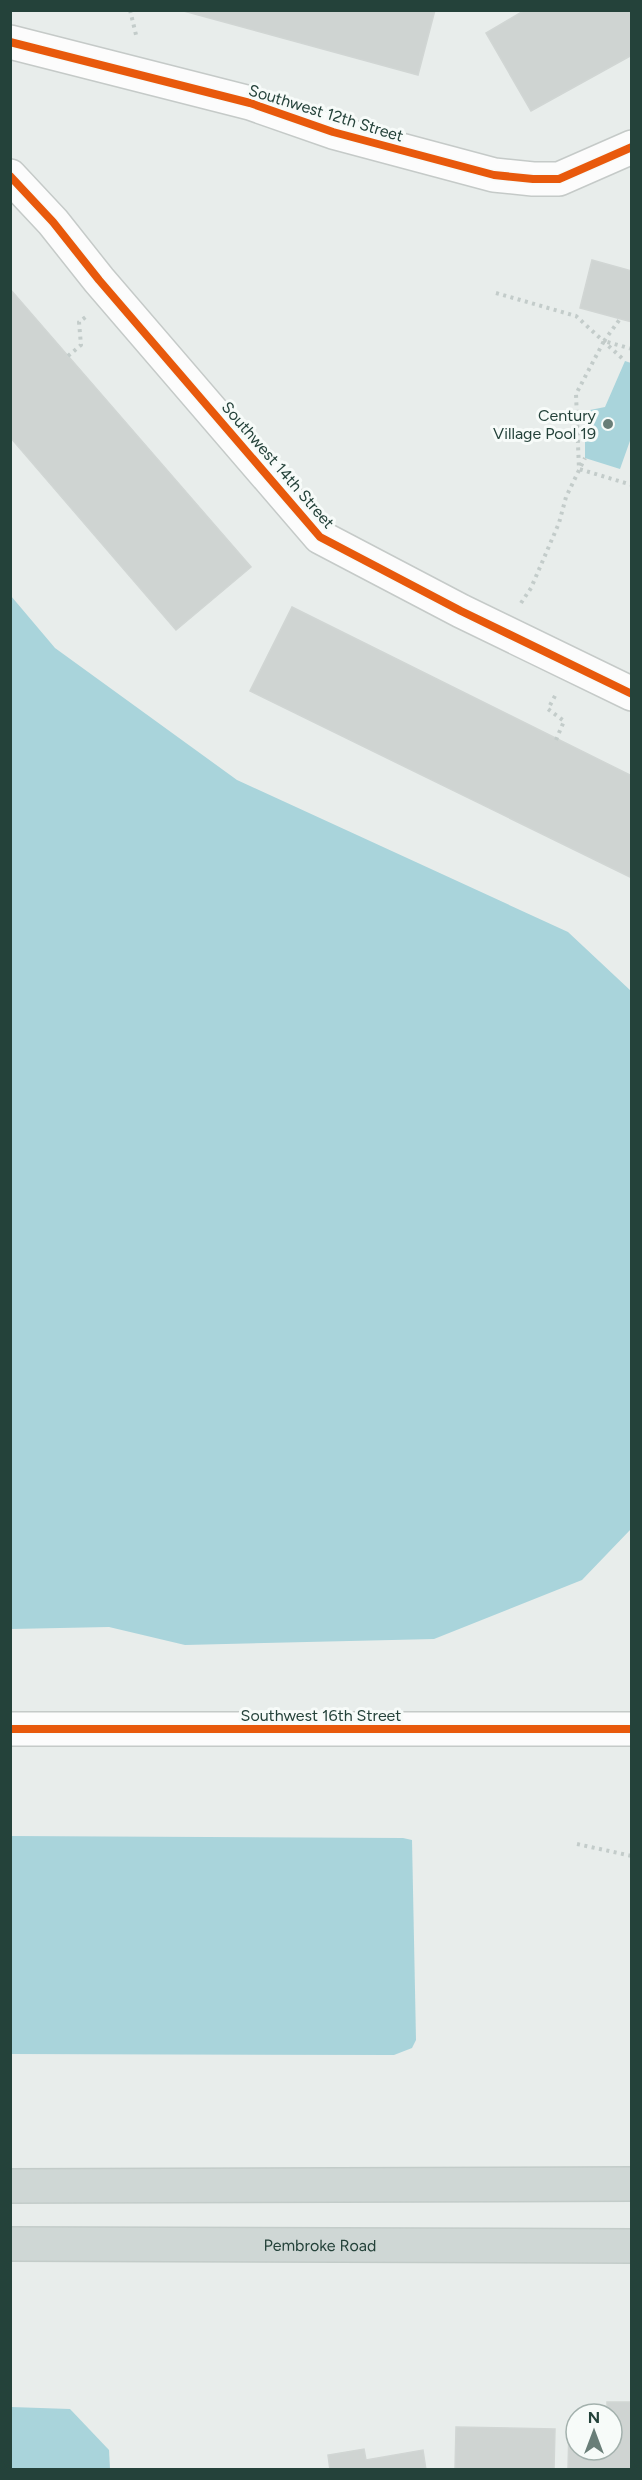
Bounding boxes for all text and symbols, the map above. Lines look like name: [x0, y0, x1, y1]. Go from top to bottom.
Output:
street label: Southwest 12th Street: [246, 80, 406, 146]
street label: Southwest 14th Street: [218, 398, 338, 532]
place label: Century Village Pool 19: [493, 406, 597, 443]
marker: Century Village Pool 19: [601, 417, 615, 431]
street label: Southwest 16th Street: [241, 1706, 401, 1725]
street label: Pembroke Road: [264, 2235, 376, 2255]
north arrow: [564, 2402, 624, 2462]
text: N: [588, 2408, 600, 2427]

